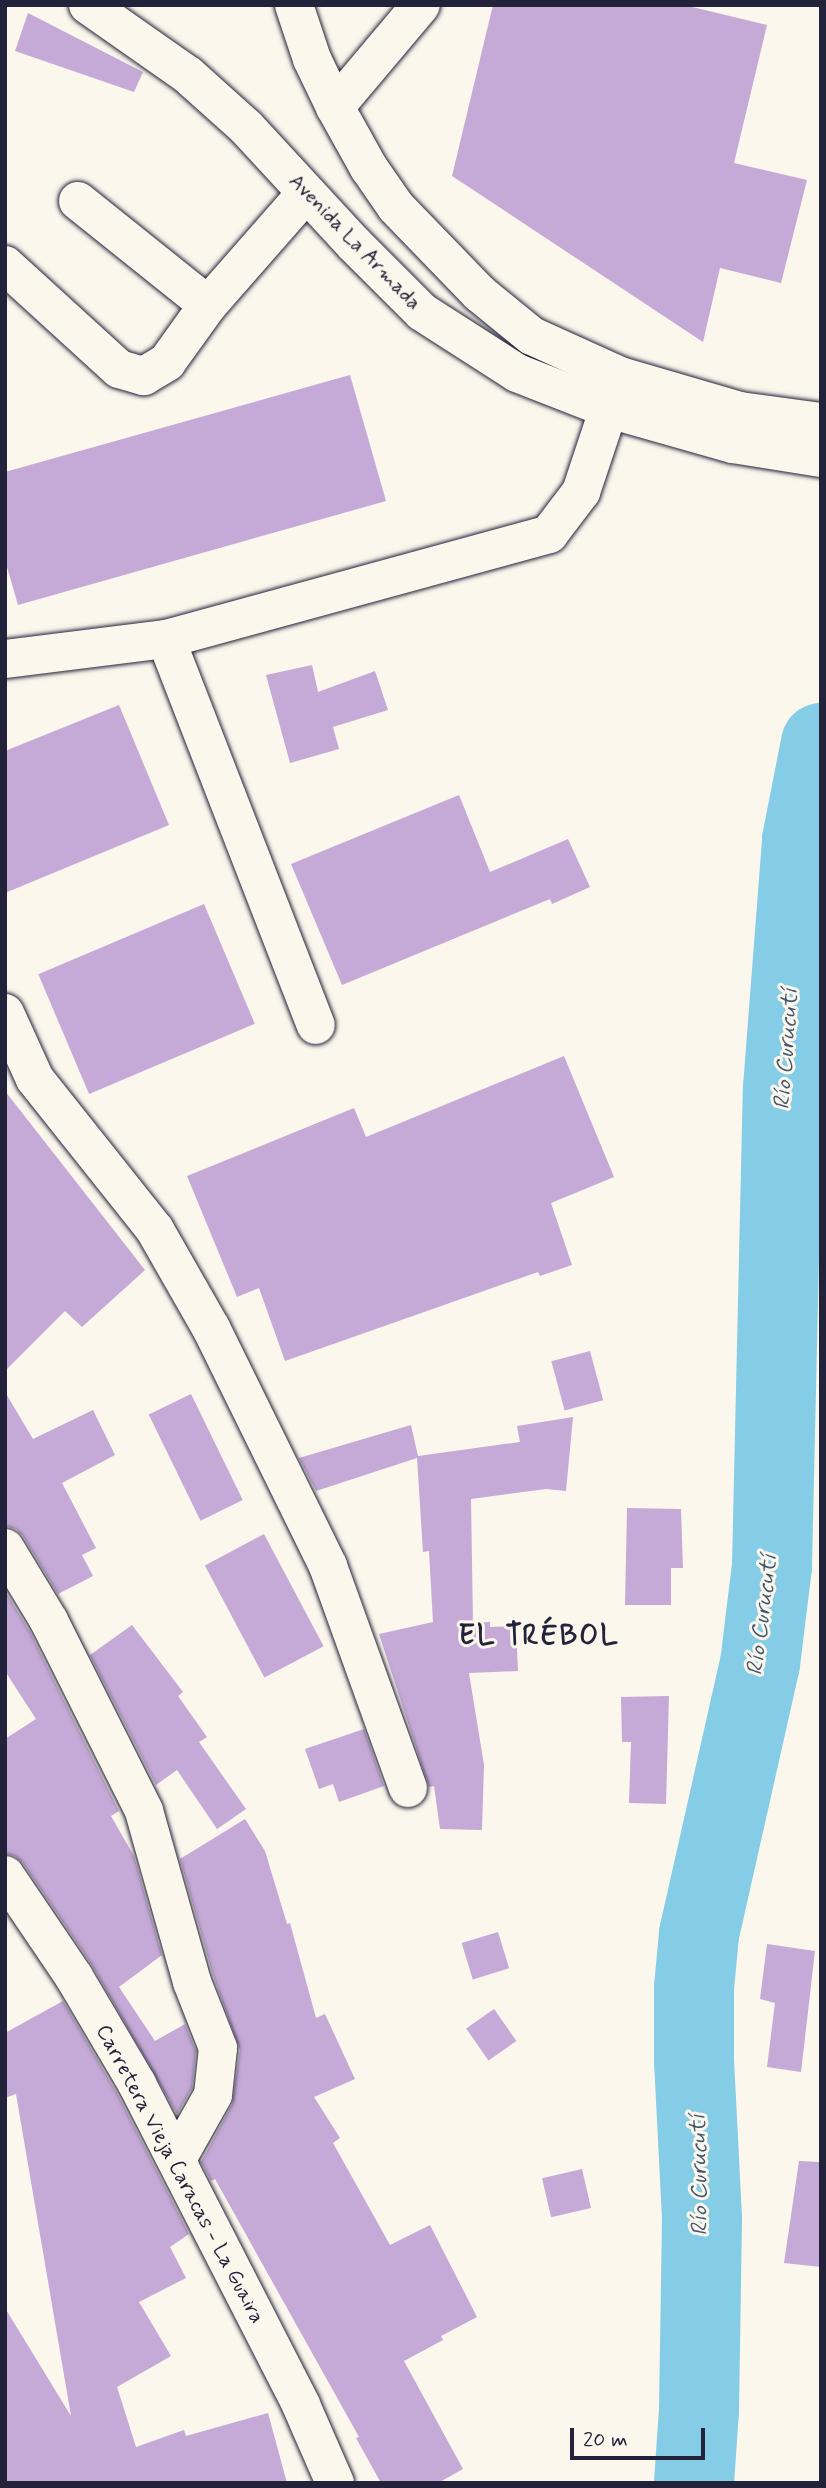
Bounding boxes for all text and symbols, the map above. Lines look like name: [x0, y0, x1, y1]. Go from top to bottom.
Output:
street label: Avenida La Armada: [283, 168, 427, 316]
water label: Río Curucutí: [769, 987, 805, 1111]
water label: Río Curucutí: [742, 1553, 784, 1677]
district label: EL TRÉBOL: [460, 1620, 618, 1654]
street label: Carretera Vieja Caracas - La Guaira: [90, 2019, 270, 2329]
water label: Río Curucutí: [685, 2114, 715, 2236]
scale bar: [574, 2414, 709, 2458]
text: 20 m: [583, 2426, 628, 2454]

